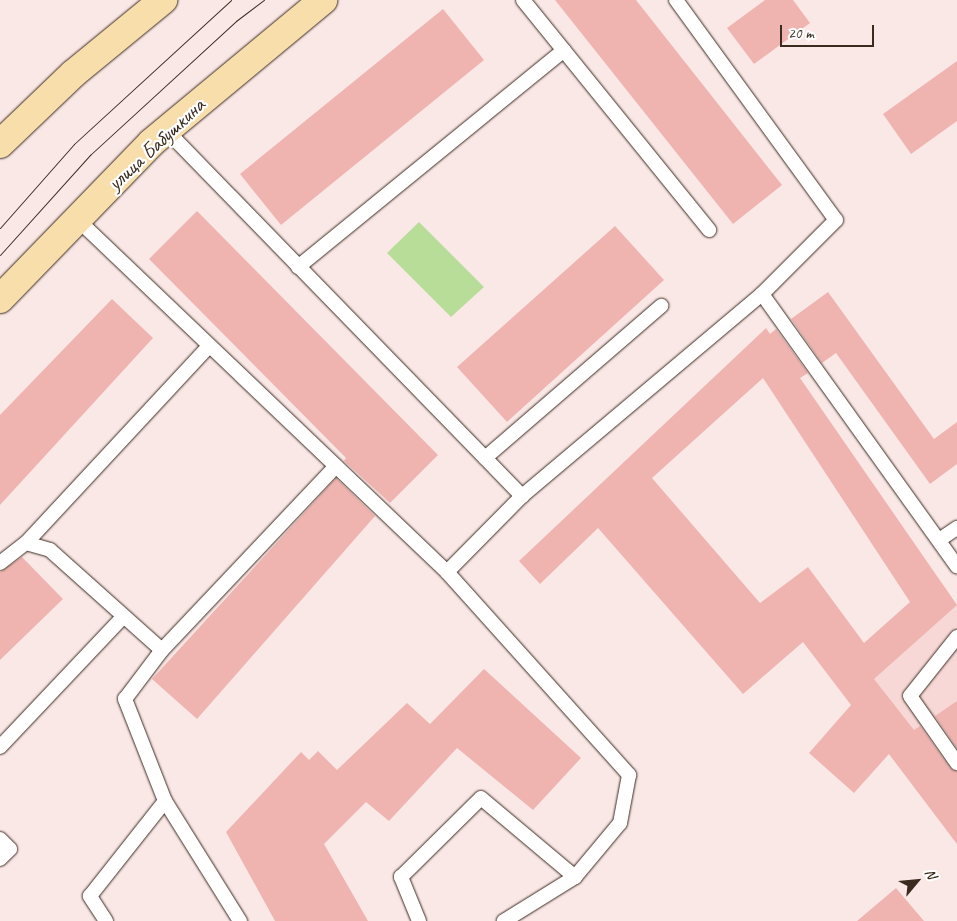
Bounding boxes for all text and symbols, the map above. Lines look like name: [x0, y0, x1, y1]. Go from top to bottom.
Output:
scale bar: [782, 15, 876, 47]
text: 20 m: [788, 24, 814, 43]
street label: улица Бабушкина: [102, 93, 210, 195]
north arrow: [892, 856, 942, 906]
text: N: [921, 866, 940, 882]

